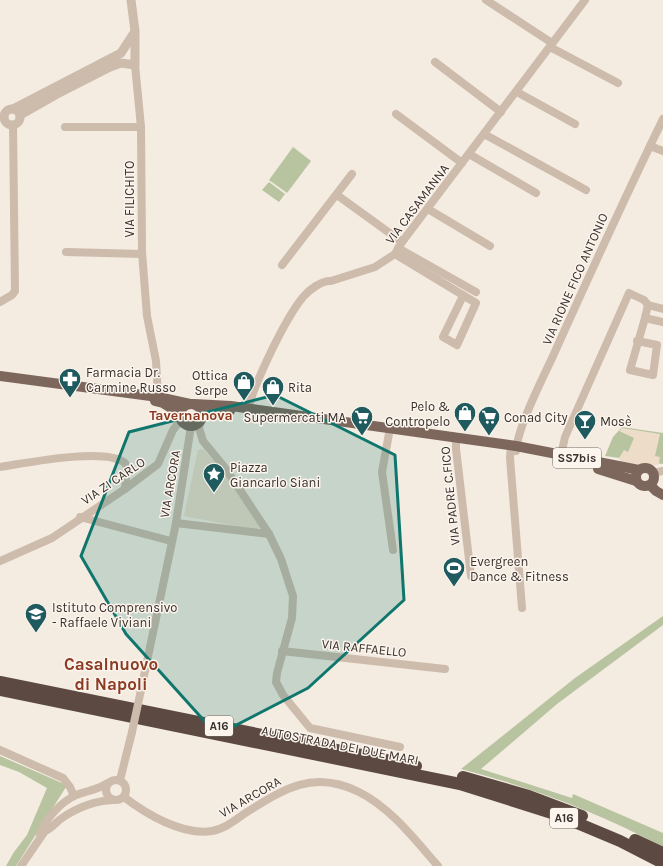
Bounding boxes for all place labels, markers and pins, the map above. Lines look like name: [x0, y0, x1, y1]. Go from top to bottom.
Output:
place label: Farmacia Dr. Carmine Russo: [86, 365, 176, 395]
pharmacy icon: Farmacia Dr. Carmine Russo: [57, 366, 83, 399]
place label: Ottica Serpe: [192, 368, 228, 398]
shop icon: Ottica Serpe: [231, 369, 257, 402]
shop icon: Rita: [260, 374, 286, 407]
place label: Rita: [288, 380, 312, 395]
place label: Pelo & Contropelo: [385, 399, 450, 429]
shop icon: Pelo & Contropelo: [452, 400, 478, 433]
supermarket icon: Supermercati MA: [349, 404, 375, 437]
supermarket icon: Conad City: [476, 404, 502, 437]
bar icon: Mosè: [572, 408, 598, 441]
place label: Supermercati MA: [244, 410, 347, 425]
place label: Conad City: [504, 410, 568, 425]
place label: Mosè: [600, 414, 632, 429]
place label: Piazza Giancarlo Siani: [230, 460, 320, 490]
place icon: Piazza Giancarlo Siani: [201, 461, 227, 494]
place label: Evergreen Dance & Fitness: [470, 554, 569, 584]
sports icon: Evergreen Dance & Fitness: [441, 555, 467, 588]
place label: Istituto Comprensivo - Raffaele Viviani: [52, 600, 177, 630]
school or university icon: Istituto Comprensivo - Raffaele Viviani: [23, 601, 49, 634]

